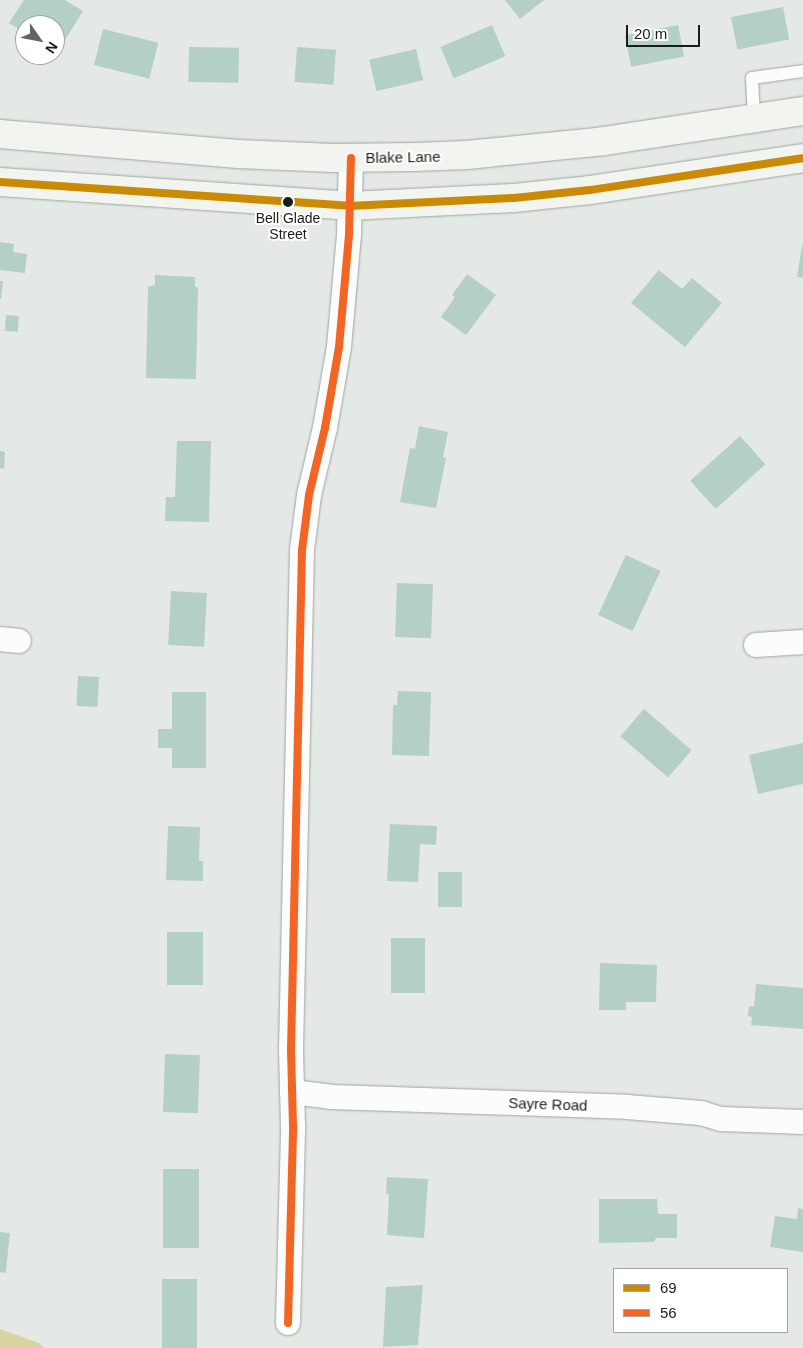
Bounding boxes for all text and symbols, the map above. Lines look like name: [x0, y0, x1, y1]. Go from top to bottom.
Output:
north arrow: [15, 15, 65, 65]
scale bar: [628, 15, 702, 47]
text: 20 m: [634, 25, 667, 42]
text: N: [42, 39, 61, 56]
street label: Blake Lane: [365, 147, 441, 167]
marker: Bell Glade Street: [283, 197, 293, 207]
place label: Bell Glade Street: [256, 210, 320, 242]
street label: Sayre Road: [508, 1094, 588, 1114]
legend: [613, 1268, 788, 1333]
text: 69: [660, 1279, 677, 1296]
text: 56: [660, 1304, 677, 1321]

